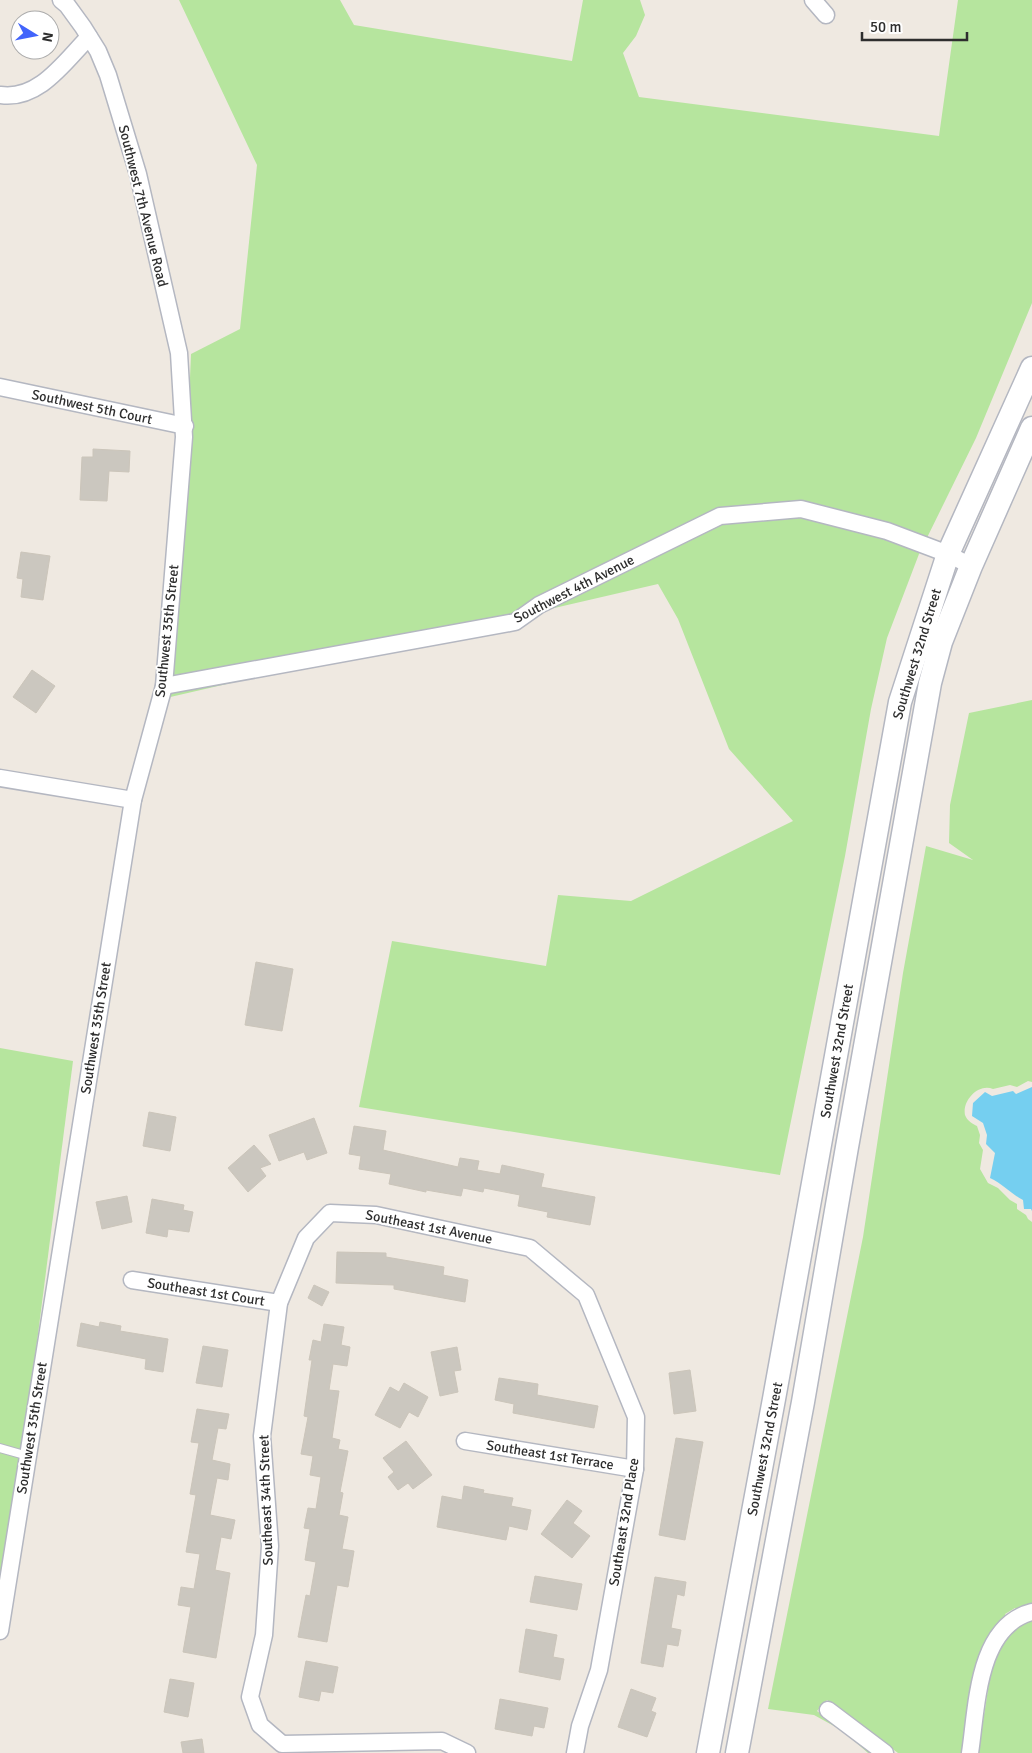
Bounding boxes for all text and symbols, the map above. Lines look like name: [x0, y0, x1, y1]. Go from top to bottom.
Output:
north arrow: [10, 10, 60, 60]
scale bar: [862, 10, 967, 42]
text: 50 m: [870, 18, 901, 36]
text: N: [38, 31, 57, 43]
street label: Southwest 7th Avenue Road: [115, 123, 171, 289]
street label: Southwest 5th Court: [30, 386, 154, 428]
street label: Southwest 4th Avenue: [511, 551, 637, 627]
street label: Southwest 35th Street: [152, 564, 182, 698]
street label: Southwest 32nd Street: [889, 586, 945, 721]
street label: Southwest 35th Street: [77, 961, 115, 1095]
street label: Southwest 32nd Street: [817, 983, 857, 1119]
street label: Southeast 1st Avenue: [364, 1206, 494, 1248]
street label: Southeast 1st Court: [146, 1274, 266, 1310]
street label: Southwest 35th Street: [13, 1361, 51, 1495]
street label: Southwest 32nd Street: [744, 1381, 786, 1517]
street label: Southeast 34th Street: [255, 1434, 277, 1566]
street label: Southeast 1st Terrace: [485, 1437, 615, 1473]
street label: Southeast 32nd Place: [605, 1457, 643, 1587]

